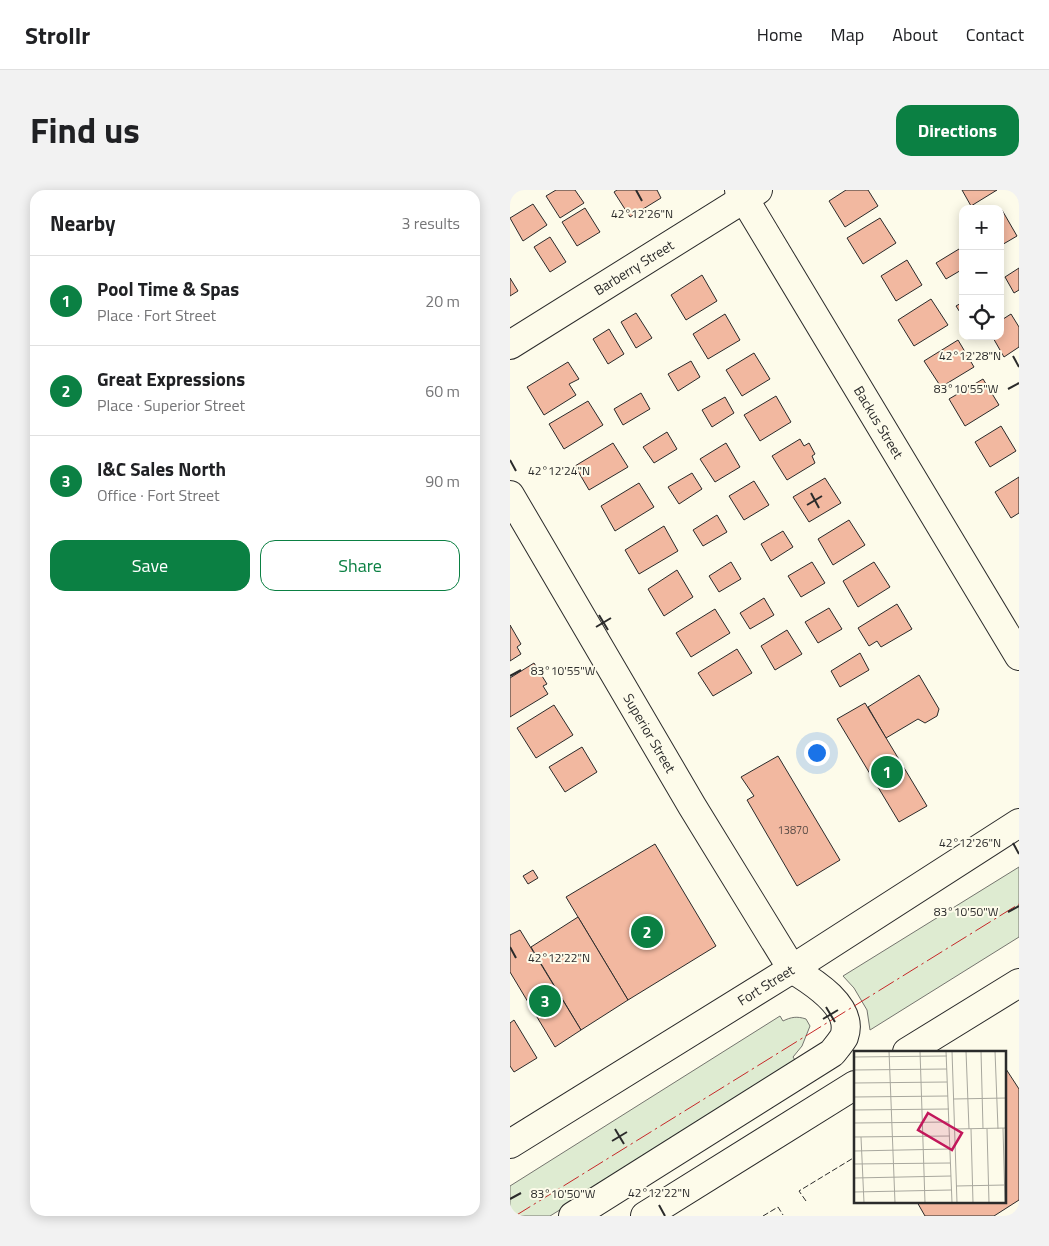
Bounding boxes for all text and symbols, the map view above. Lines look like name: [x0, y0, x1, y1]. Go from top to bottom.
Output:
text: Strollr: [25, 17, 90, 53]
text: Home: [757, 21, 803, 48]
text: Map: [831, 21, 864, 48]
text: About: [892, 21, 938, 48]
text: Contact: [966, 21, 1024, 48]
text: Find us: [30, 103, 140, 157]
button: Directions: [896, 105, 1019, 156]
text: 42°12'26"N: [611, 204, 673, 223]
map controls: [959, 205, 1004, 340]
button: +: [959, 205, 1004, 250]
text: Nearby: [50, 207, 115, 239]
text: 3 results: [401, 211, 460, 235]
street label: Barberry Street: [590, 234, 678, 300]
button: −: [959, 250, 1004, 295]
text: Pool Time & Spas: [97, 274, 239, 303]
text: 1: [62, 289, 70, 313]
text: 20 m: [425, 289, 460, 313]
button: locate: [959, 295, 1004, 340]
text: Place · Fort Street: [97, 303, 216, 327]
text: 42°12'28"N: [939, 346, 1001, 365]
text: Great Expressions: [97, 364, 245, 393]
text: 2: [62, 379, 70, 403]
text: 60 m: [425, 379, 460, 403]
text: 83°10'55"W: [934, 379, 999, 398]
street label: Backus Street: [849, 382, 909, 463]
text: Place · Superior Street: [97, 393, 245, 417]
text: I&C Sales North: [97, 454, 226, 483]
text: 42°12'24"N: [528, 461, 590, 480]
text: 3: [62, 469, 70, 493]
text: 90 m: [425, 469, 460, 493]
text: Office · Fort Street: [97, 483, 220, 507]
button: Save: [50, 540, 250, 591]
button: Share: [260, 540, 460, 591]
text: 83°10'55"W: [531, 661, 596, 680]
street label: Superior Street: [618, 689, 681, 777]
your location: [804, 740, 830, 766]
pin: 1: [871, 753, 903, 791]
house number: 13870: [778, 822, 808, 838]
text: 42°12'26"N: [939, 833, 1001, 852]
text: 83°10'50"W: [934, 902, 999, 921]
pin: 2: [631, 913, 663, 951]
text: 42°12'22"N: [528, 948, 590, 967]
street label: Fort Street: [733, 959, 798, 1011]
pin: 3: [529, 982, 561, 1020]
inset map: [854, 1051, 1007, 1204]
text: 42°12'22"N: [628, 1183, 690, 1202]
text: 83°10'50"W: [531, 1184, 596, 1203]

